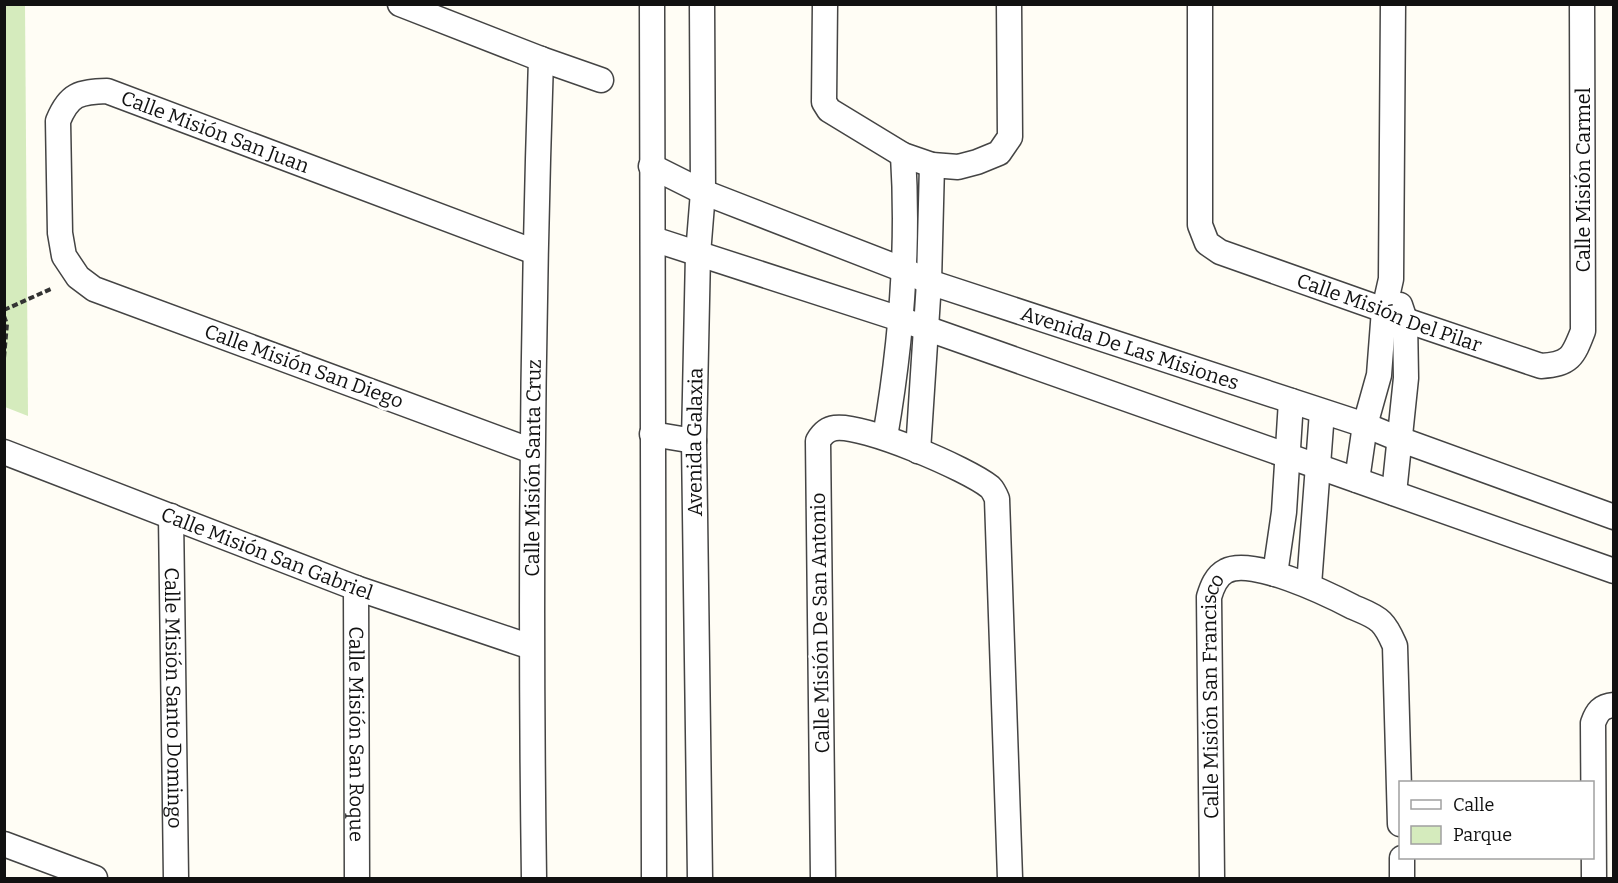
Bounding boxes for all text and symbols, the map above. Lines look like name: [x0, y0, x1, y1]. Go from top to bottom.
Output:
street label: Calle Misión San Juan: [118, 85, 313, 178]
street label: Calle Misión Carmel: [1571, 87, 1595, 273]
street label: Calle Misión Del Pilar: [1293, 268, 1485, 357]
street label: Avenida De Las Misiones: [1018, 301, 1242, 395]
street label: Calle Misión San Diego: [201, 319, 407, 413]
street label: Calle Misión Santa Cruz: [520, 359, 546, 577]
street label: Avenida Galaxia: [682, 367, 708, 517]
street label: Calle Misión De San Antonio: [806, 492, 834, 754]
street label: Calle Misión San Gabriel: [158, 502, 376, 605]
street label: Calle Misión Santo Domingo: [160, 567, 187, 829]
street label: Calle Misión San Francisco: [1197, 569, 1229, 819]
street label: Calle Misión San Roque: [344, 626, 369, 842]
legend: [1399, 781, 1594, 859]
text: Calle: [1453, 794, 1494, 816]
text: Parque: [1453, 824, 1512, 846]

